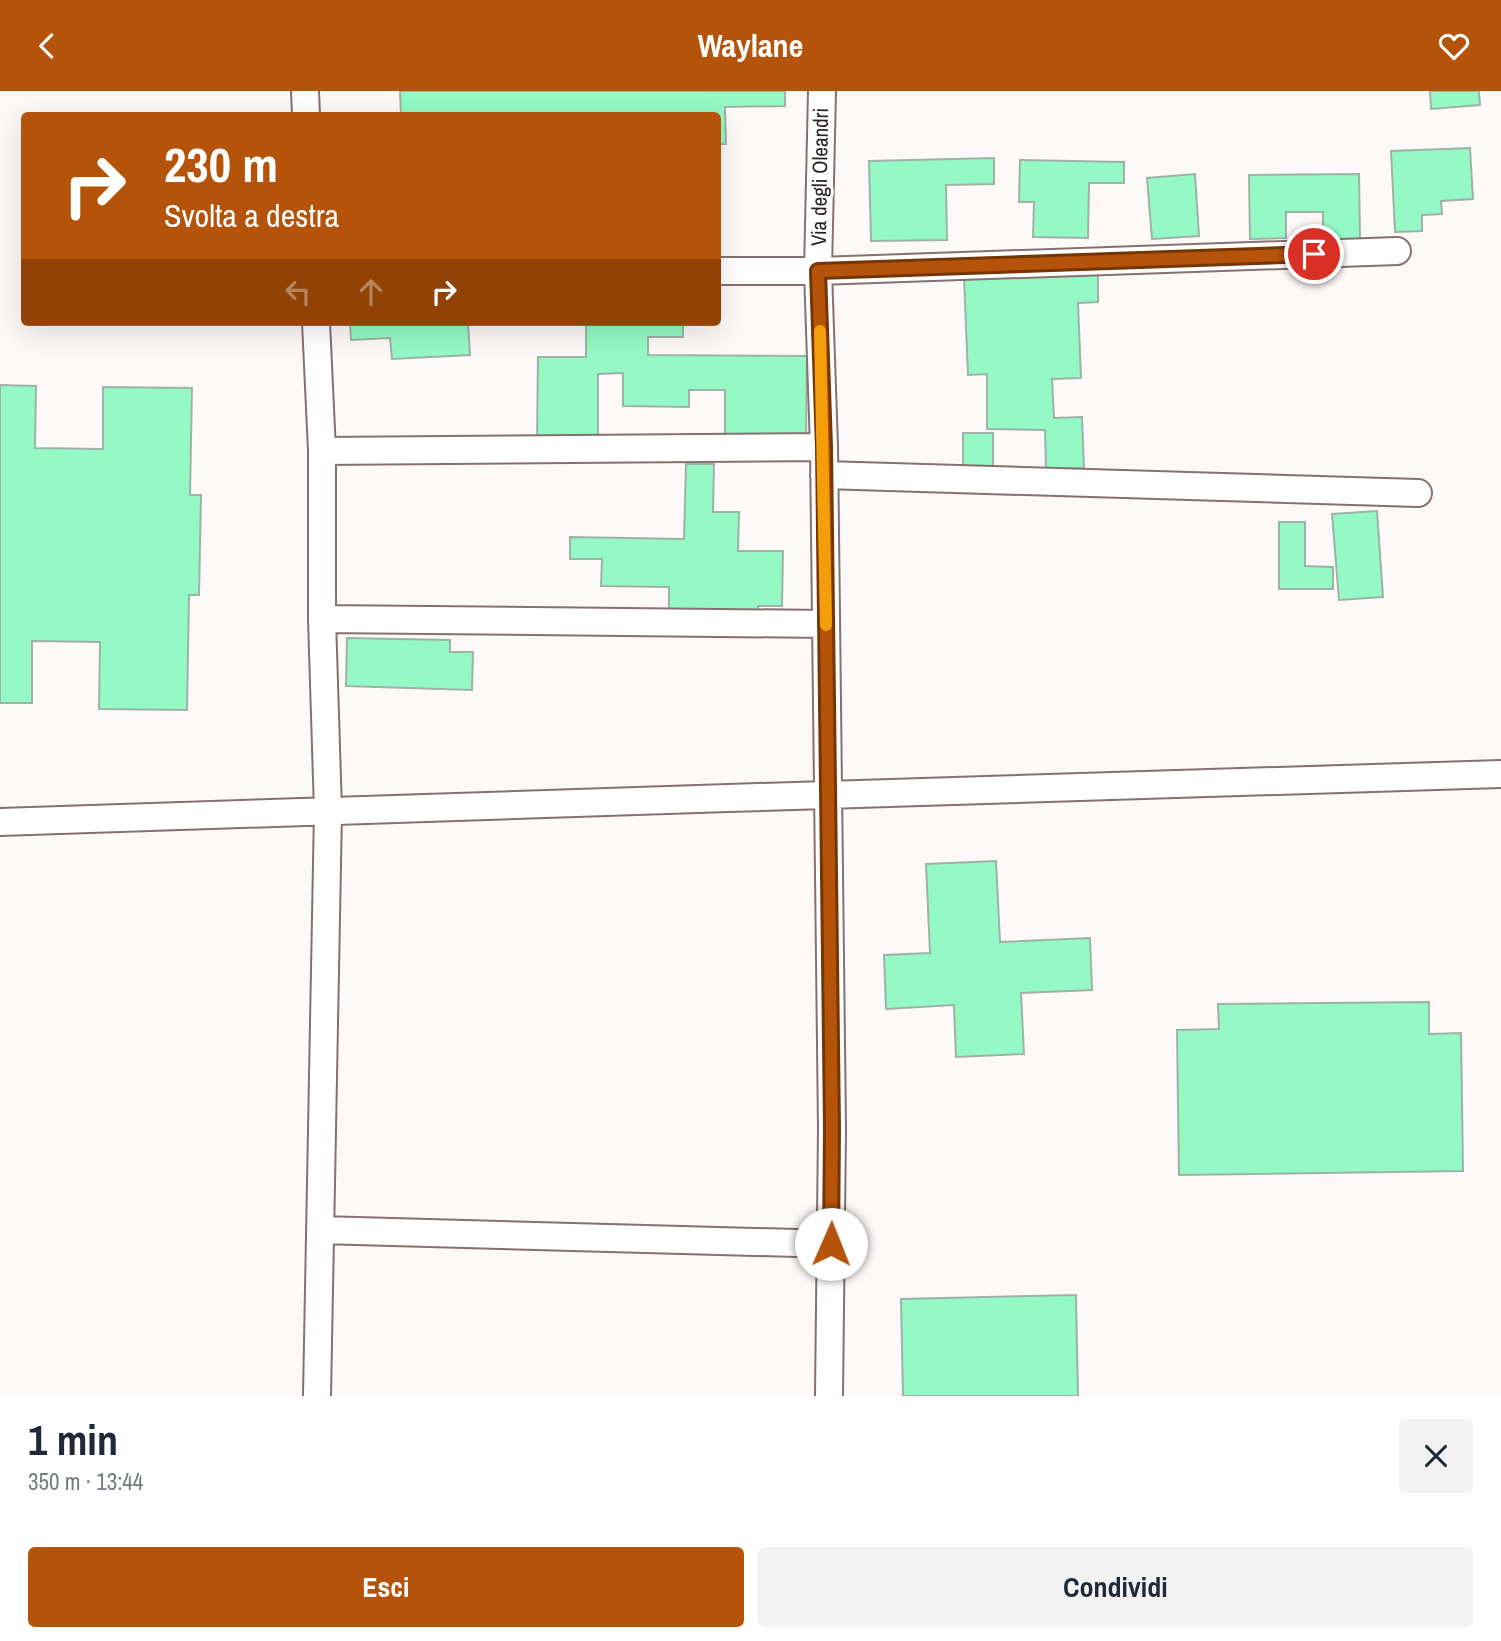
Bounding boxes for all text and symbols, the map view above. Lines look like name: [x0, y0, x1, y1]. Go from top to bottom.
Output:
text: Waylane: [698, 24, 803, 67]
icon: back: [28, 27, 66, 65]
icon: heart: [1435, 27, 1473, 65]
street label: Via degli Oleandri: [804, 107, 835, 246]
text: 230 m: [164, 131, 278, 197]
icon: right: [49, 140, 140, 231]
text: Svolta a destra: [164, 194, 339, 237]
pin: [1284, 224, 1344, 284]
icon: arrive: [1295, 235, 1333, 273]
icon: left: [279, 273, 317, 311]
icon: ahead: [352, 273, 390, 311]
icon: right: [425, 273, 463, 311]
position arrow: [794, 1207, 868, 1281]
text: 1 min: [28, 1412, 118, 1468]
button: close: [1399, 1419, 1473, 1493]
text: 350 m · 13:44: [28, 1466, 143, 1497]
button: Esci: [28, 1547, 744, 1627]
button: Condividi: [758, 1547, 1473, 1627]

